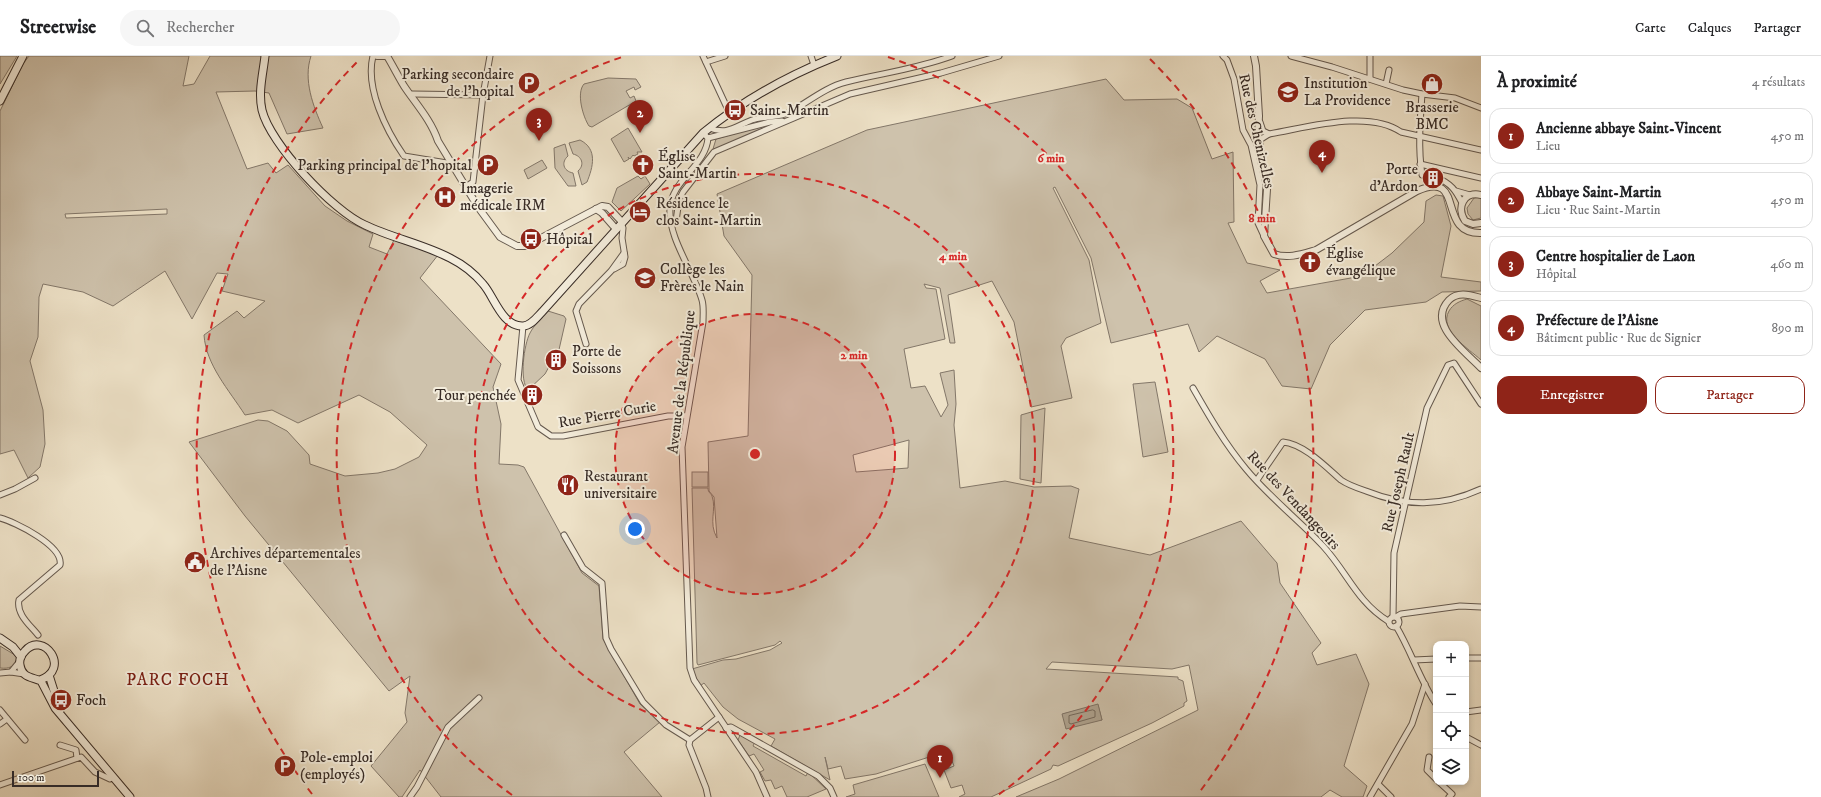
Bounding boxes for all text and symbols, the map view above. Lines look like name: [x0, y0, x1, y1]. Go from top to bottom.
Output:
search box: [120, 10, 400, 46]
text: Streetwise: [20, 16, 96, 39]
icon: search: [134, 17, 156, 39]
text: Rechercher: [166, 18, 234, 37]
text: Carte: [1635, 19, 1666, 37]
text: Calques: [1688, 19, 1731, 37]
text: Partager: [1753, 19, 1801, 37]
place label: Parking secondaire de l'hopital: [401, 65, 514, 101]
parking icon: Parking secondaire de l'hopital: [516, 70, 542, 96]
shop icon: Brasserie BMC: [1419, 71, 1445, 97]
text: À proximité: [1497, 71, 1577, 93]
street label: Rue des Chenizelles: [1234, 72, 1279, 190]
place label: Institution La Providence: [1304, 74, 1391, 110]
text: 4 résultats: [1752, 74, 1805, 90]
school or university icon: Institution La Providence: [1275, 79, 1301, 105]
bus stop icon: Saint-Martin: [722, 97, 748, 123]
place label: Brasserie BMC: [1405, 98, 1459, 134]
pin: 2: [627, 100, 653, 133]
place label: Saint-Martin: [750, 101, 829, 120]
pin: 3: [526, 108, 552, 141]
text: Ancienne abbaye Saint-Vincent: [1536, 119, 1721, 138]
text: 1: [1509, 128, 1513, 144]
text: 450 m: [1771, 128, 1804, 144]
text: Lieu: [1536, 138, 1560, 154]
pin: 4: [1309, 140, 1335, 173]
place label: Église Saint-Martin: [658, 147, 737, 183]
text: 6 min: [1037, 151, 1065, 166]
parking icon: Parking principal de l'hopital: [475, 152, 501, 178]
church icon: Église Saint-Martin: [630, 152, 656, 178]
place label: Parking principal de l'hopital: [298, 156, 472, 175]
place label: Porte d'Ardon: [1369, 160, 1418, 196]
building icon: Porte d'Ardon: [1420, 165, 1446, 191]
place label: Imagerie médicale IRM: [460, 179, 546, 215]
text: Abbaye Saint-Martin: [1536, 183, 1661, 202]
hospital icon: Imagerie médicale IRM: [432, 184, 458, 210]
text: 2: [1508, 192, 1514, 208]
text: 450 m: [1771, 192, 1804, 208]
place label: Résidence le clos Saint-Martin: [656, 194, 762, 230]
hotel icon: Résidence le clos Saint-Martin: [627, 199, 653, 225]
text: Lieu · Rue Saint-Martin: [1536, 202, 1661, 218]
text: 8 min: [1249, 211, 1276, 226]
bus stop icon: Hôpital: [518, 226, 544, 252]
place label: Hôpital: [546, 230, 593, 249]
place label: Église évangélique: [1326, 244, 1396, 280]
text: Centre hospitalier de Laon: [1536, 247, 1695, 266]
text: 4 min: [938, 249, 968, 264]
church icon: Église évangélique: [1297, 249, 1323, 275]
text: 3: [1509, 256, 1513, 272]
text: 460 m: [1770, 256, 1804, 272]
place label: Collège les Frères le Nain: [660, 260, 744, 296]
school or university icon: Collège les Frères le Nain: [632, 265, 658, 291]
text: Hôpital: [1536, 266, 1576, 282]
street label: Avenue de la République: [663, 309, 700, 455]
text: Préfecture de l'Aisne: [1536, 311, 1658, 330]
text: 4: [1507, 320, 1515, 336]
text: 890 m: [1771, 320, 1804, 336]
text: Bâtiment public · Rue de Signier: [1536, 330, 1701, 346]
place label: Porte de Soissons: [572, 342, 621, 378]
building icon: Porte de Soissons: [543, 347, 569, 373]
text: 2 min: [841, 348, 868, 363]
button: Enregistrer: [1497, 376, 1647, 414]
button: Partager: [1655, 376, 1805, 414]
building icon: Tour penchée: [519, 382, 545, 408]
place label: Tour penchée: [435, 386, 516, 405]
street label: Rue Pierre Curie: [557, 397, 657, 432]
street label: Rue Joseph Rault: [1378, 430, 1419, 534]
centre of rings: [748, 447, 762, 461]
street label: Rue des Vendangeoirs: [1243, 447, 1344, 554]
place label: Restaurant universitaire: [584, 467, 657, 503]
restaurant icon: Restaurant universitaire: [555, 472, 581, 498]
your location: [625, 519, 645, 539]
place label: Archives départementales de l'Aisne: [210, 544, 361, 580]
public building icon: Archives départementales de l'Aisne: [182, 549, 208, 575]
map controls: [1433, 641, 1469, 785]
button: +: [1433, 641, 1469, 677]
district label: PARC FOCH: [126, 669, 230, 691]
button: −: [1433, 677, 1469, 713]
bus stop icon: Foch: [48, 687, 74, 713]
place label: Foch: [76, 691, 106, 710]
button: locate: [1433, 713, 1469, 749]
pin: 1: [927, 745, 953, 778]
place label: Pole-emploi (employés): [300, 748, 373, 784]
button: layers: [1433, 749, 1469, 785]
parking icon: Pole-emploi (employés): [272, 753, 298, 779]
scale bar: [12, 769, 99, 788]
text: 100 m: [18, 771, 44, 785]

